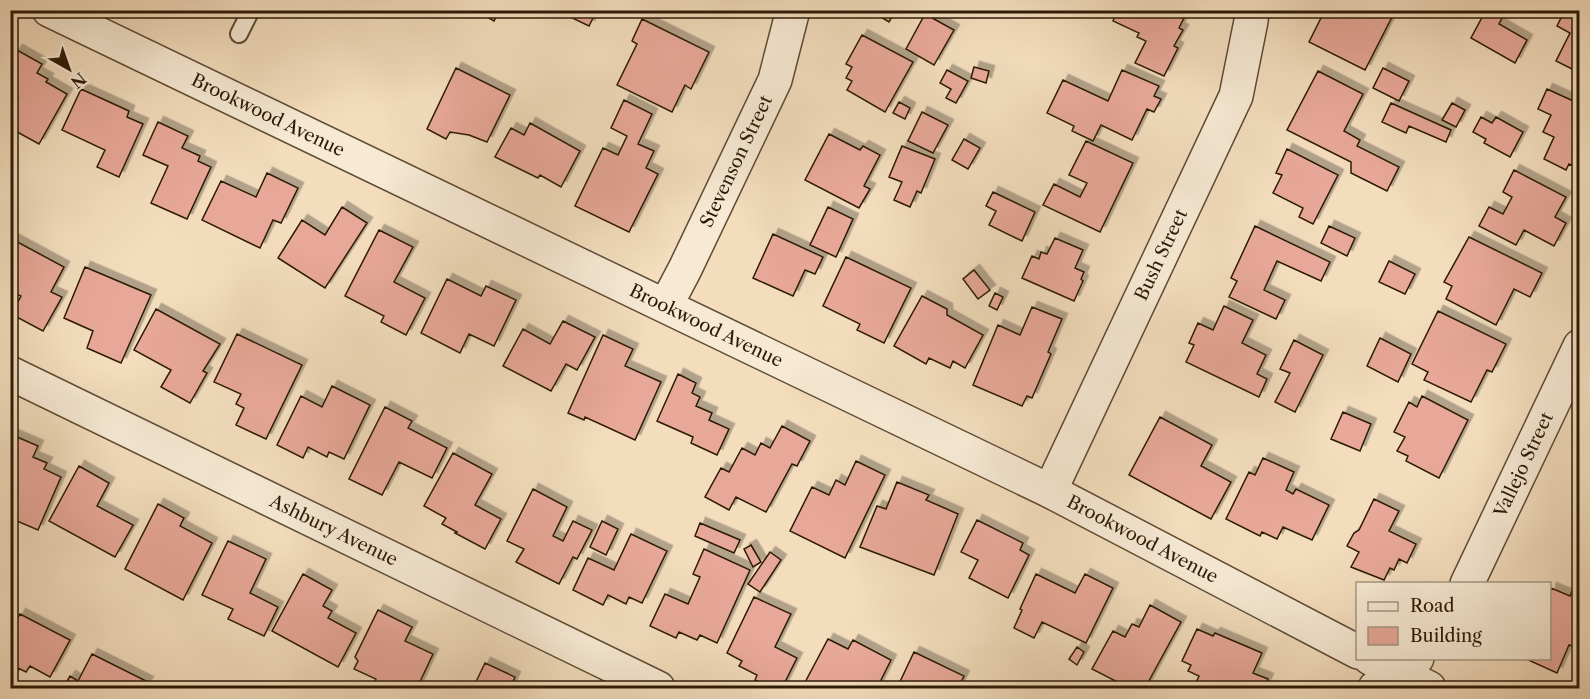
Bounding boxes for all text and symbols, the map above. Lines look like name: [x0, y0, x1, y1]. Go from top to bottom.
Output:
north arrow: [39, 39, 99, 99]
text: N: [67, 68, 90, 93]
street label: Brookwood Avenue: [188, 69, 348, 161]
street label: Stevenson Street: [695, 91, 777, 231]
street label: Bush Street: [1130, 205, 1192, 304]
street label: Brookwood Avenue: [626, 280, 786, 372]
street label: Vallejo Street: [1489, 408, 1558, 522]
street label: Ashbury Avenue: [265, 490, 401, 571]
street label: Brookwood Avenue: [1063, 491, 1222, 588]
legend: [1356, 582, 1551, 660]
text: Road: [1410, 595, 1455, 617]
text: Building: [1410, 625, 1482, 647]

